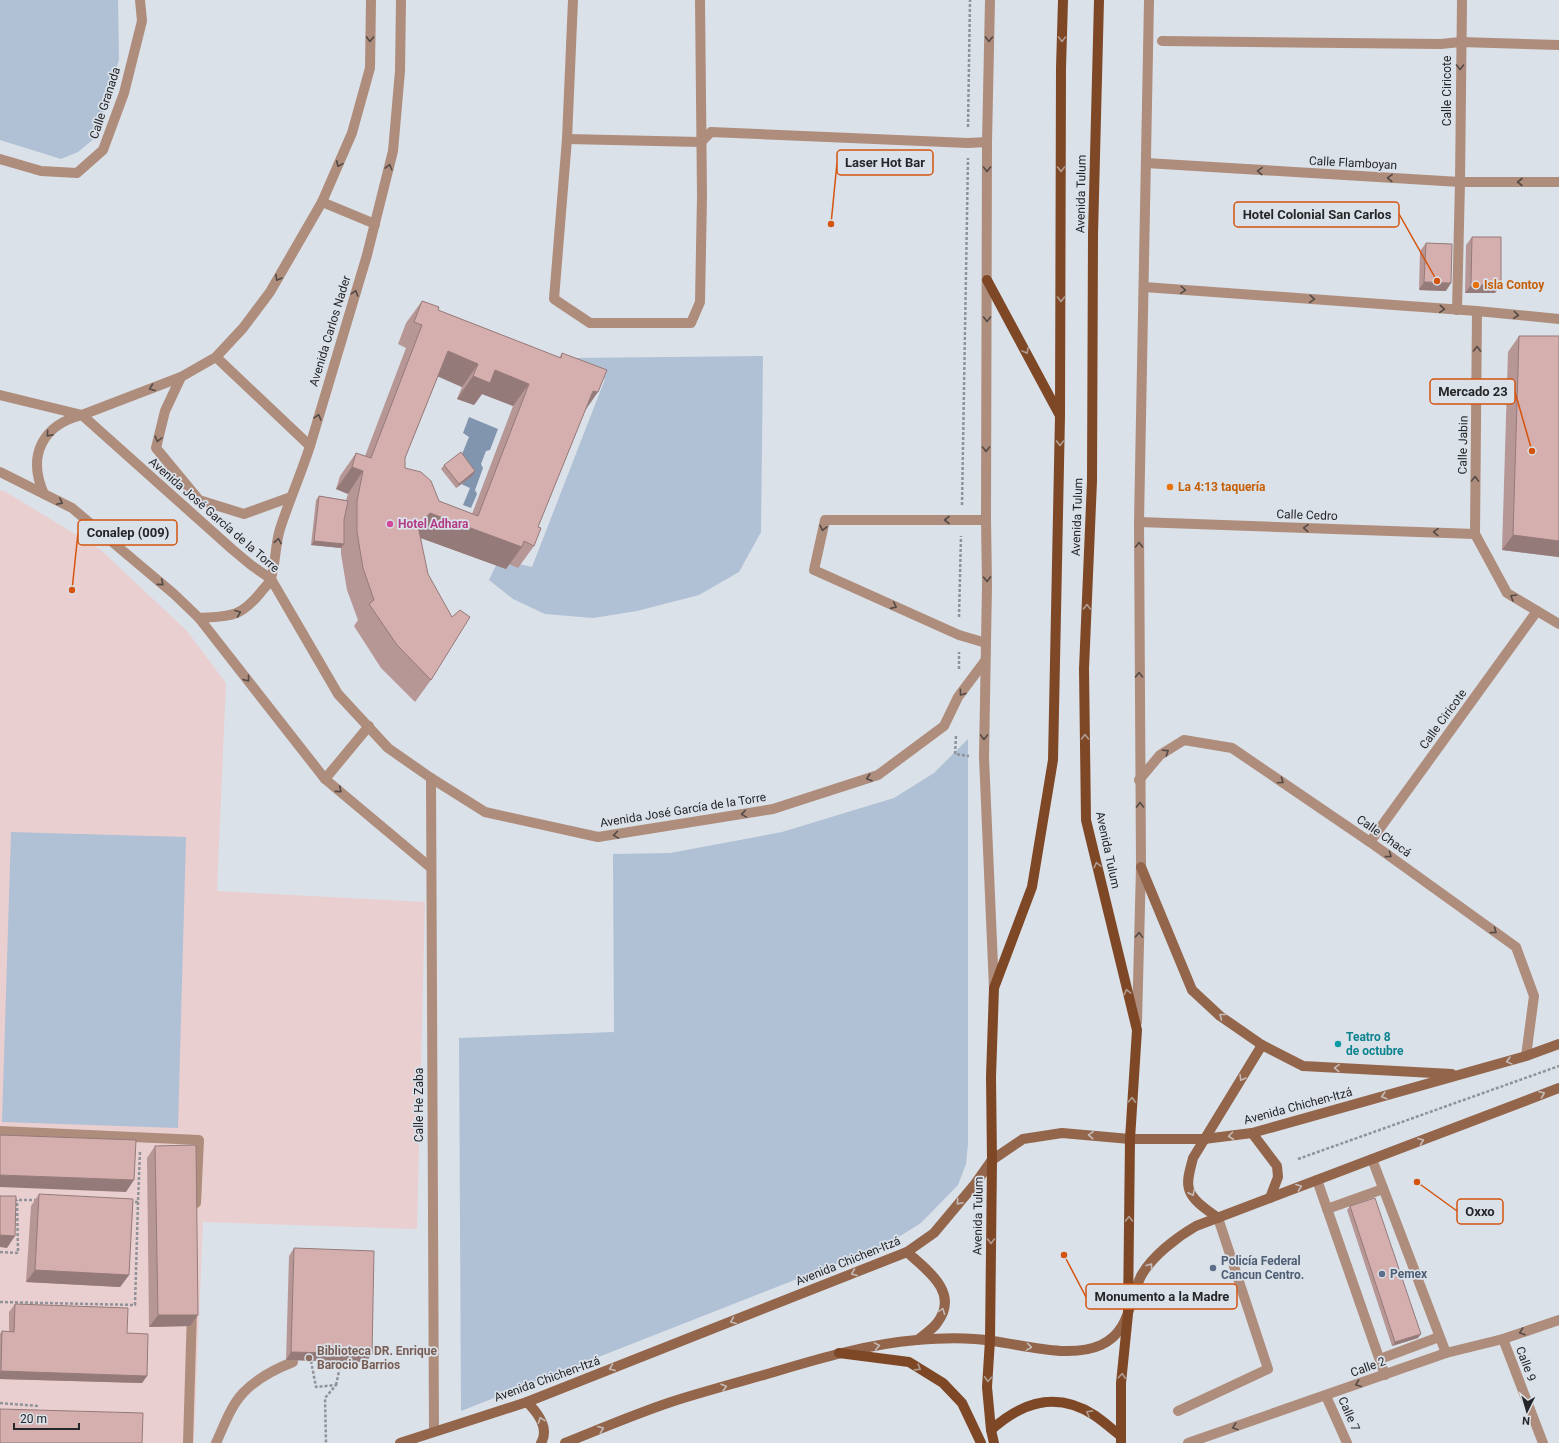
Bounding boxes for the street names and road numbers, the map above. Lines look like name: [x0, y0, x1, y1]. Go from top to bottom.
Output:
street label: Calle Ciricote: [1440, 56, 1454, 126]
street label: Calle Granada: [87, 65, 123, 141]
street label: Calle Flamboyan: [1309, 154, 1397, 172]
street label: Avenida Tulum: [1073, 155, 1089, 233]
street label: Avenida Carlos Nader: [306, 274, 354, 388]
street label: Calle Jabin: [1455, 415, 1471, 475]
street label: Avenida José García de la Torre: [146, 455, 282, 575]
street label: Avenida Tulum: [1069, 478, 1085, 556]
street label: Calle Cedro: [1276, 507, 1338, 523]
street label: Calle Ciricote: [1417, 686, 1469, 752]
street label: Avenida José García de la Torre: [599, 790, 767, 830]
street label: Avenida Tulum: [1093, 810, 1123, 890]
street label: Calle Chacá: [1354, 812, 1414, 860]
street label: Calle He Zaba: [412, 1068, 426, 1142]
street label: Avenida Chichen-Itzá: [1242, 1085, 1354, 1127]
street label: Avenida Tulum: [970, 1177, 986, 1255]
street label: Avenida Chichen-Itzá: [794, 1234, 902, 1288]
street label: Calle 9: [1513, 1345, 1539, 1383]
street label: Avenida Chichen-Itzá: [492, 1353, 602, 1405]
street label: Calle 2: [1349, 1354, 1388, 1380]
street label: Calle 7: [1335, 1395, 1363, 1434]

